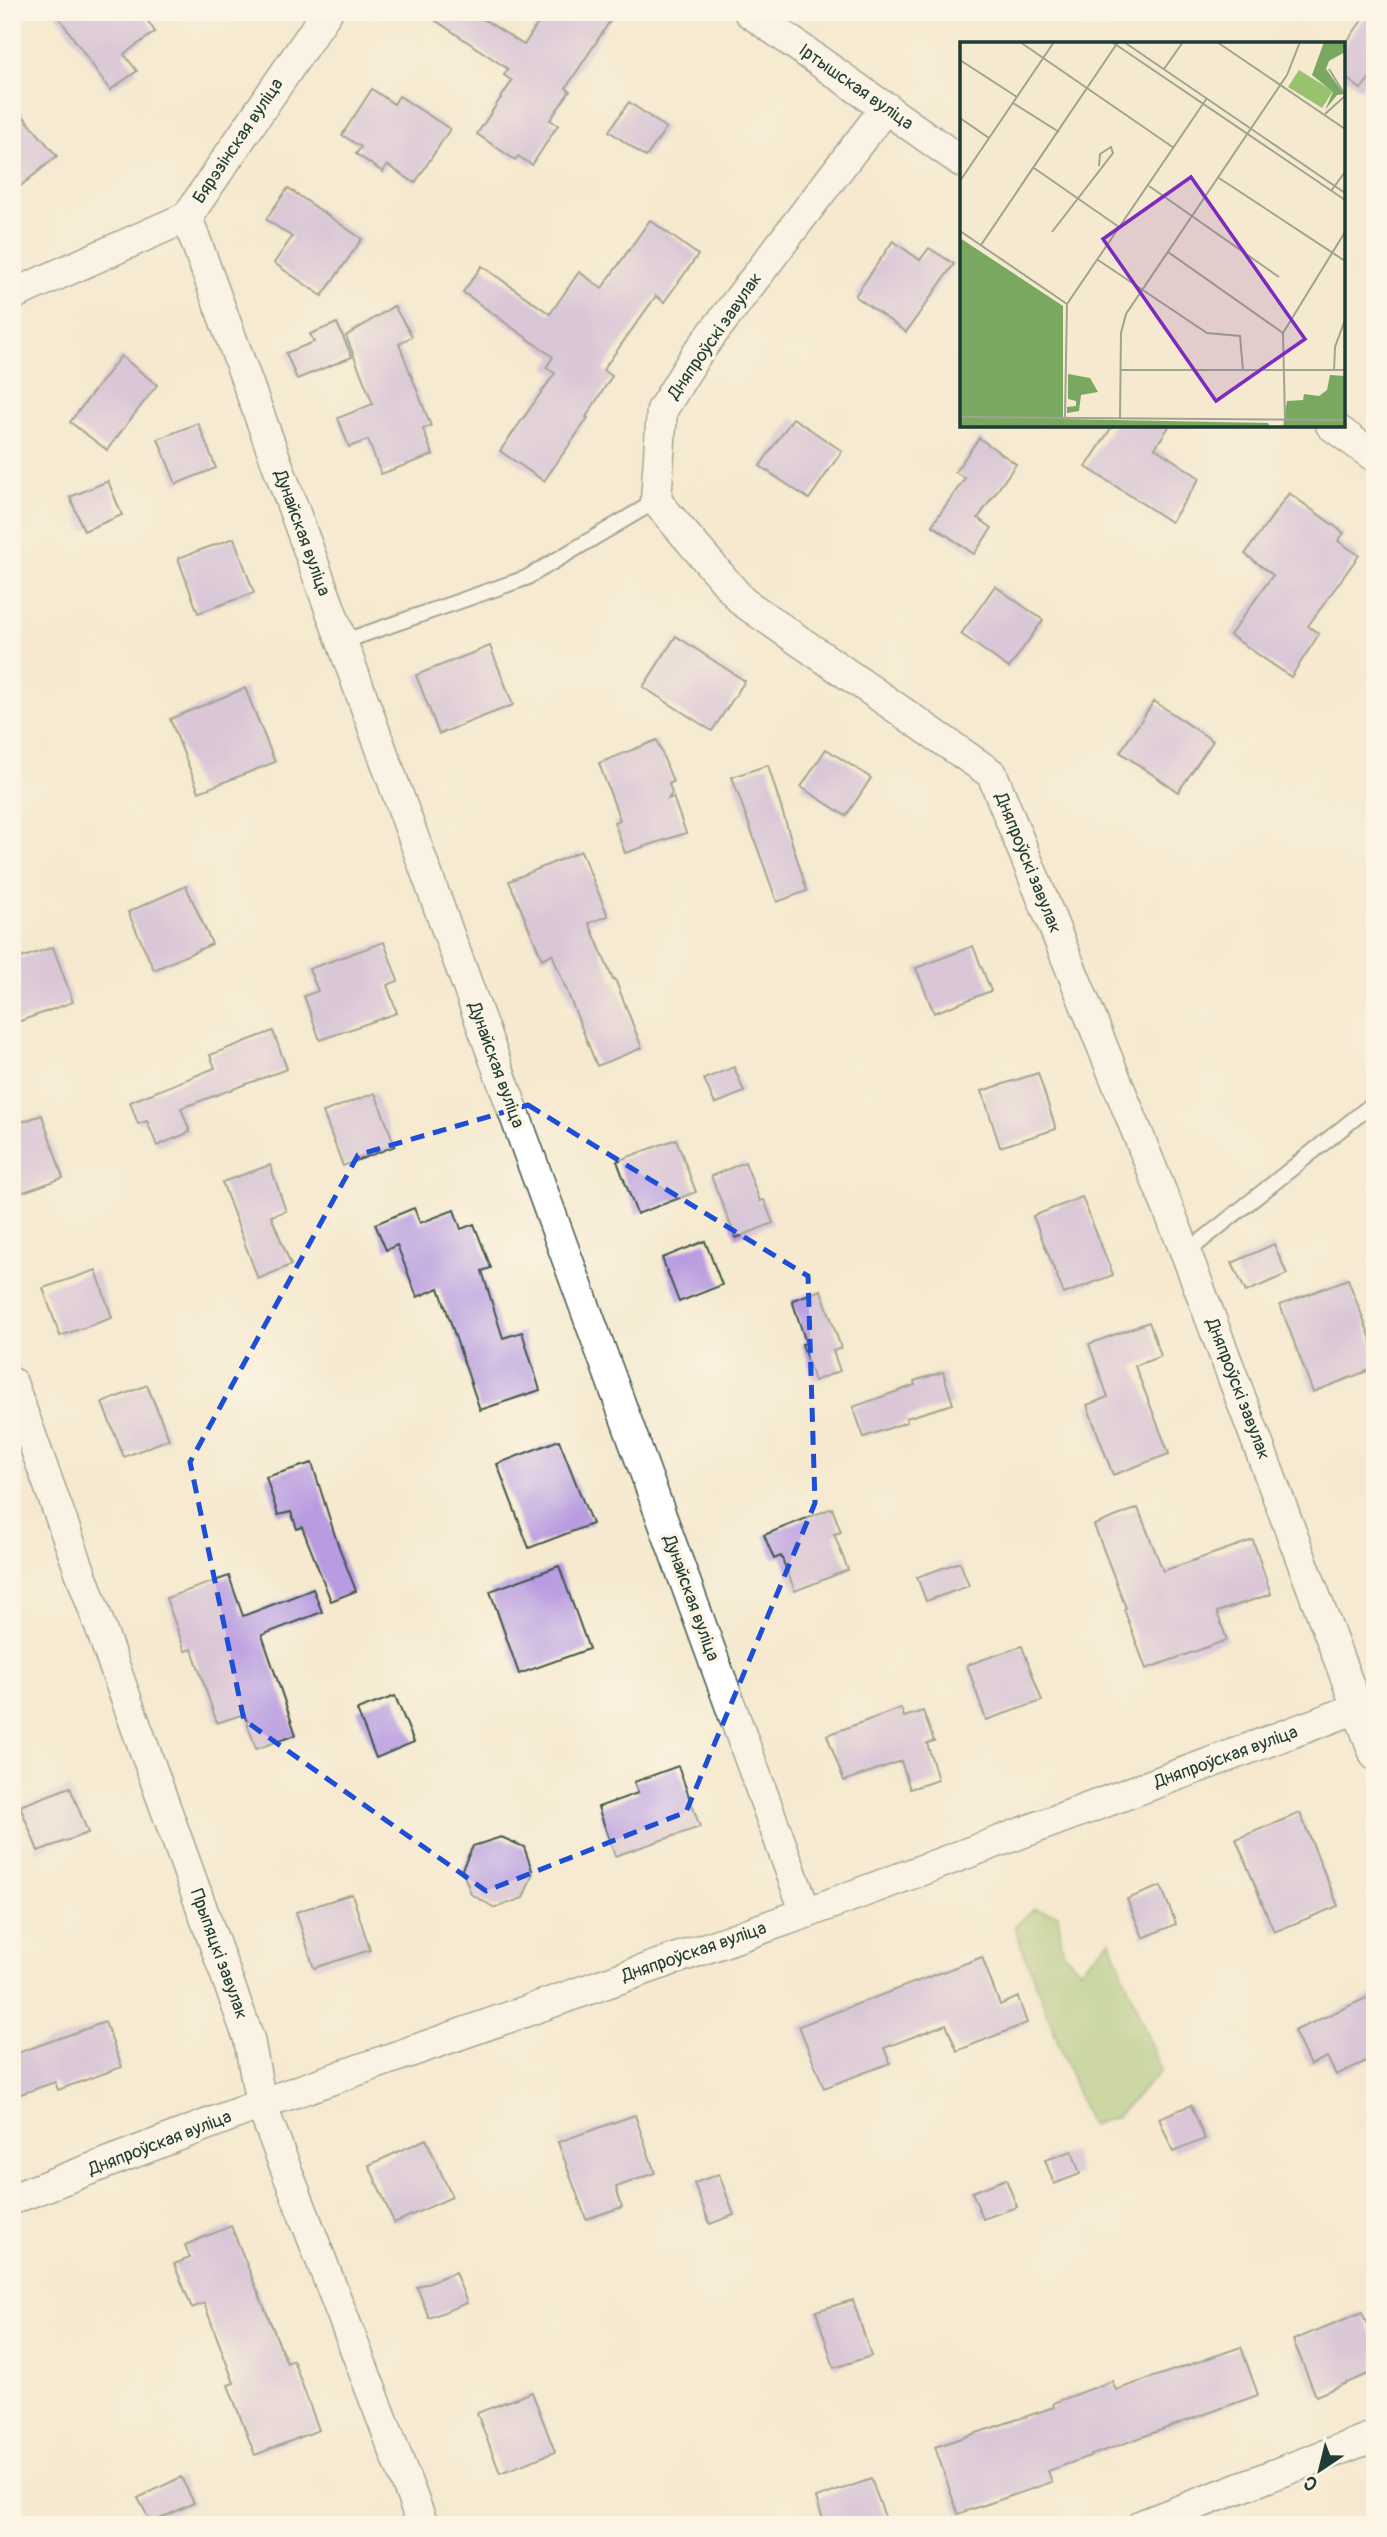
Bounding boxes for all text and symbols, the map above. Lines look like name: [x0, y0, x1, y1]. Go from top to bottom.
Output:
street label: Іртышская вуліца: [794, 39, 918, 135]
inset map: [960, 42, 1345, 427]
street label: Бярэзінская вуліца: [188, 74, 288, 208]
street label: Дняпроўскі завулак: [662, 268, 767, 405]
street label: Дунайская вуліца: [268, 466, 335, 599]
street label: Дняпроўскі завулак: [989, 788, 1067, 937]
street label: Дунайская вуліца: [462, 998, 529, 1131]
street label: Дняпроўскі завулак: [1200, 1314, 1276, 1463]
street label: Дунайская вуліца: [657, 1531, 724, 1664]
street label: Дняпроўская вуліца: [1150, 1720, 1301, 1794]
street label: Прыпяцкі завулак: [185, 1886, 253, 2022]
street label: Дняпроўская вуліца: [618, 1916, 769, 1988]
street label: Дняпроўская вуліца: [84, 2105, 235, 2181]
north arrow: [1286, 2436, 1356, 2506]
text: С: [1299, 2470, 1323, 2496]

